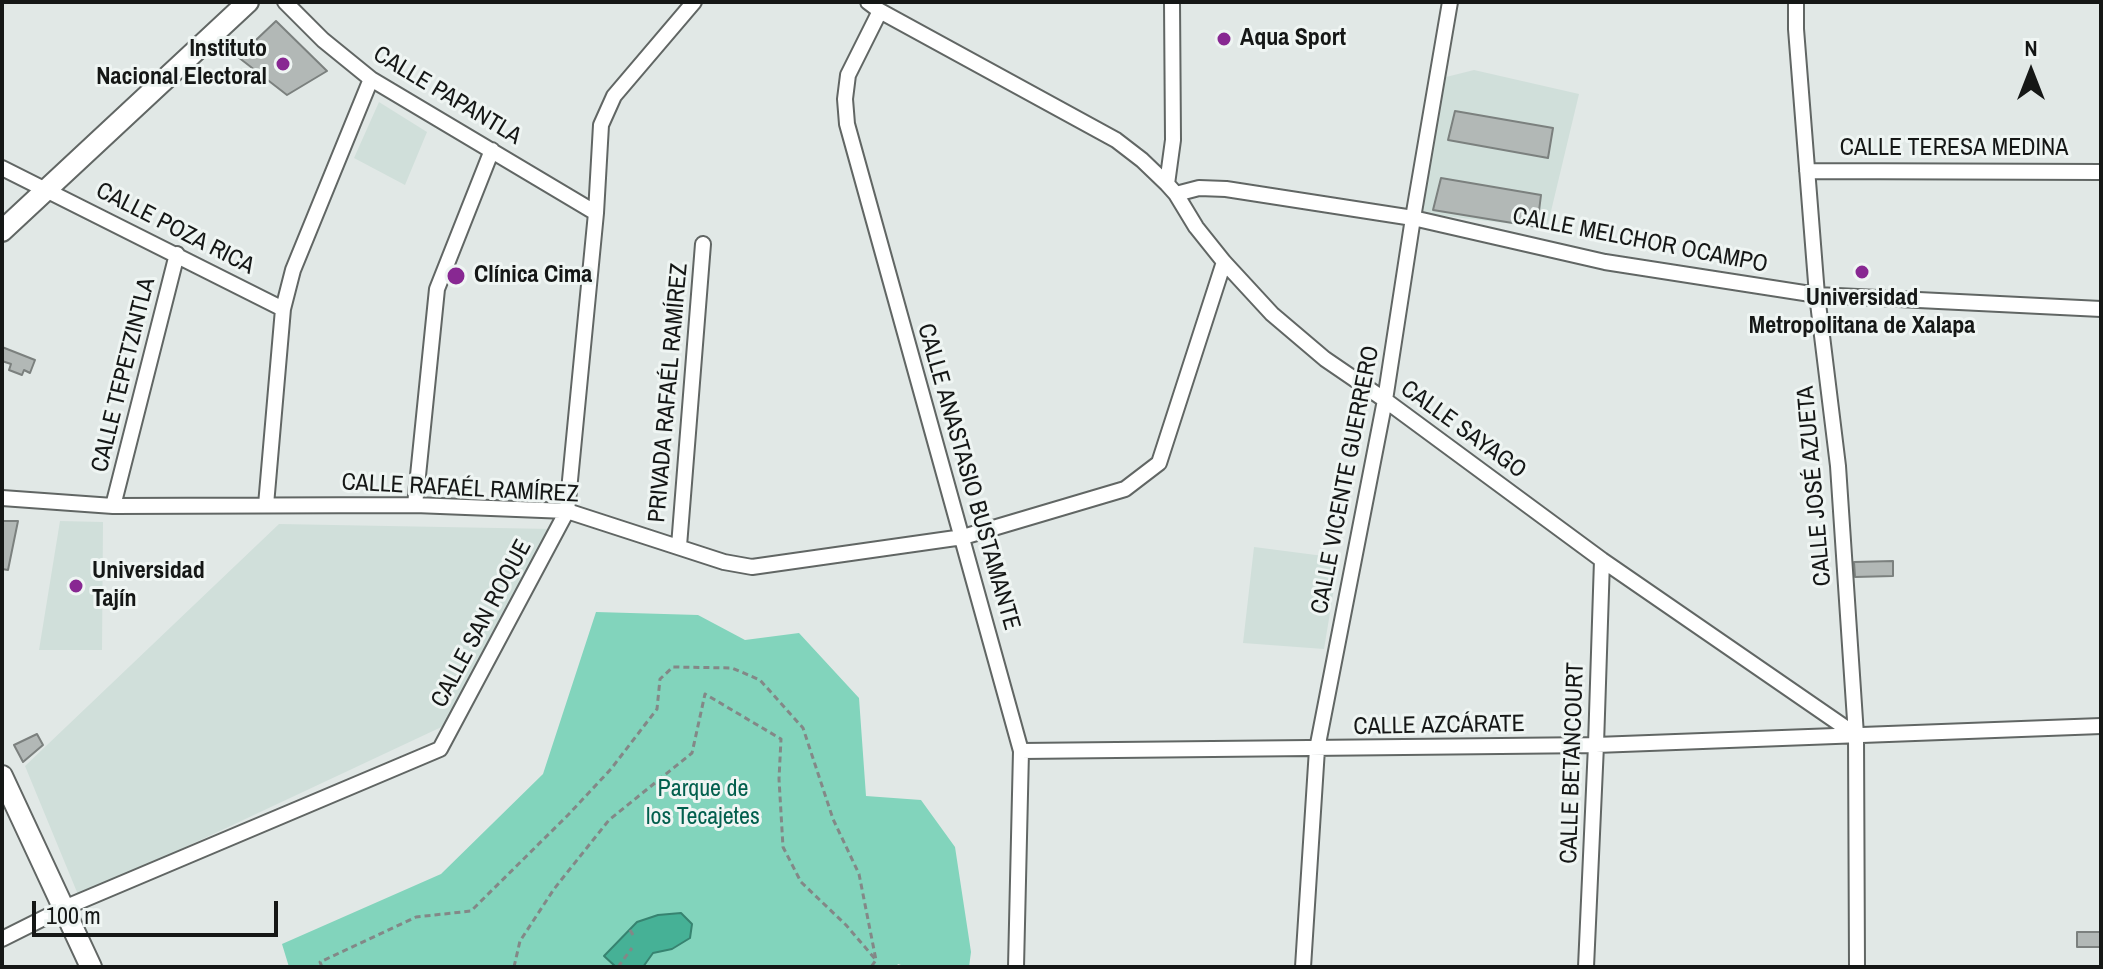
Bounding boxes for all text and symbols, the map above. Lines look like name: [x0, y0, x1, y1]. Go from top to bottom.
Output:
place label: Aqua Sport: [1240, 25, 1346, 53]
marker: Aqua Sport: [1215, 30, 1233, 48]
north arrow: [1991, 32, 2071, 112]
text: N: [2024, 33, 2038, 63]
place label: Instituto Nacional Electoral: [96, 36, 267, 92]
street label: CALLE PAPANTLA: [368, 40, 526, 152]
marker: Instituto Nacional Electoral: [274, 55, 292, 73]
street label: CALLE TERESA MEDINA: [1840, 135, 2068, 163]
street label: CALLE POZA RICA: [91, 177, 259, 281]
street label: CALLE MELCHOR OCAMPO: [1510, 202, 1770, 280]
place label: Clínica Cima: [474, 262, 592, 290]
street label: PRIVADA RAFAÉL RAMÍREZ: [643, 262, 695, 524]
marker: Universidad Metropolitana de Xalapa: [1853, 263, 1871, 281]
marker: Clínica Cima: [445, 265, 467, 287]
street label: CALLE TEPETZINTLA: [86, 275, 162, 475]
place label: Universidad Metropolitana de Xalapa: [1749, 285, 1975, 341]
street label: CALLE ANASTASIO BUSTAMANTE: [910, 320, 1026, 634]
street label: CALLE VICENTE GUERRERO: [1306, 344, 1386, 616]
street label: CALLE SAYAGO: [1395, 375, 1531, 485]
street label: CALLE JOSÉ AZUETA: [1792, 385, 1838, 587]
street label: CALLE RAFAÉL RAMÍREZ: [341, 468, 579, 510]
street label: CALLE SAN ROQUE: [426, 535, 538, 713]
place label: Universidad Tajín: [92, 558, 205, 614]
marker: Universidad Tajín: [67, 577, 85, 595]
street label: CALLE BETANCOURT: [1555, 662, 1591, 864]
street label: CALLE AZCÁRATE: [1353, 710, 1525, 742]
park label: Parque de los Tecajetes: [646, 776, 760, 832]
scale bar: [36, 885, 282, 935]
text: 100 m: [46, 899, 101, 931]

